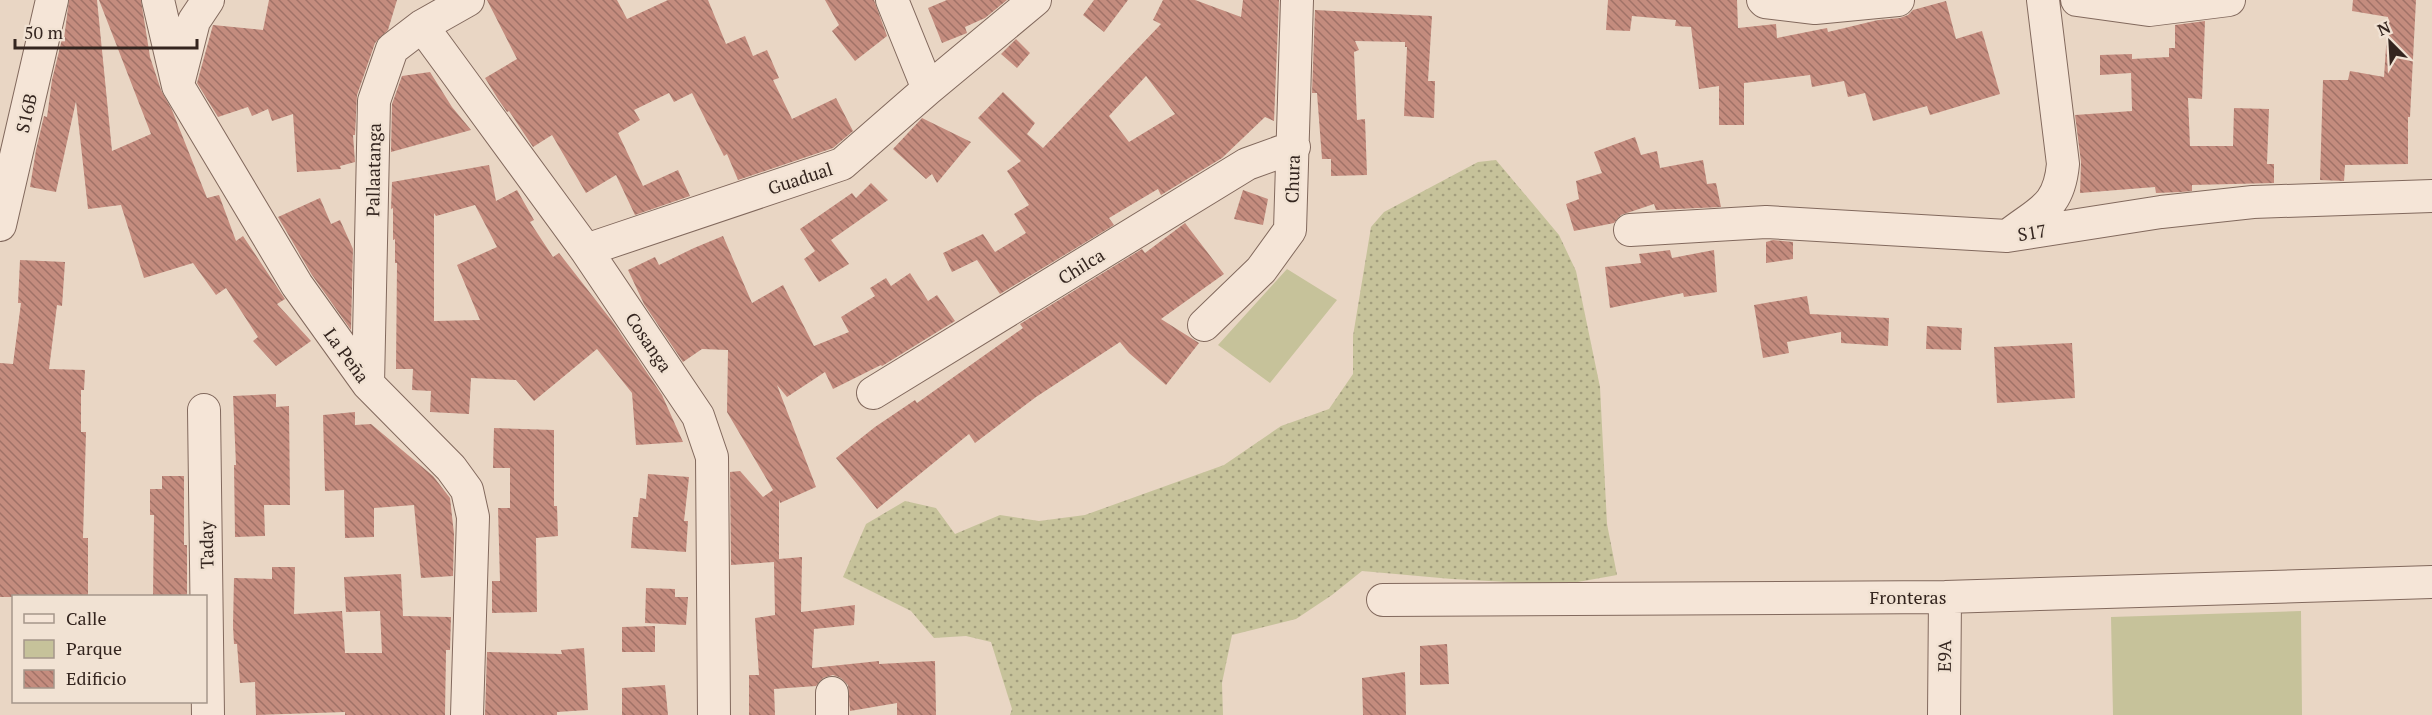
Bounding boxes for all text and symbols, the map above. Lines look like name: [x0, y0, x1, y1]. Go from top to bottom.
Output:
scale bar: [15, 12, 196, 50]
north arrow: [2360, 12, 2420, 72]
text: N: [2374, 16, 2394, 41]
text: 50 m: [24, 20, 64, 44]
street label: S16B: [10, 91, 42, 135]
street label: Pallaatanga: [360, 123, 386, 217]
street label: Chura: [1279, 154, 1305, 204]
street label: Guadual: [765, 156, 835, 200]
street label: S17: [2016, 218, 2048, 246]
street label: Chilca: [1053, 242, 1109, 290]
street label: Cosanga: [620, 307, 678, 377]
street label: La Peña: [319, 323, 375, 387]
street label: Taday: [194, 520, 218, 569]
street label: Fronteras: [1870, 585, 1946, 609]
legend: [12, 595, 207, 703]
text: Calle: [66, 606, 107, 630]
text: Parque: [66, 636, 122, 660]
street label: E9A: [1932, 639, 1956, 672]
text: Edificio: [66, 666, 126, 690]

